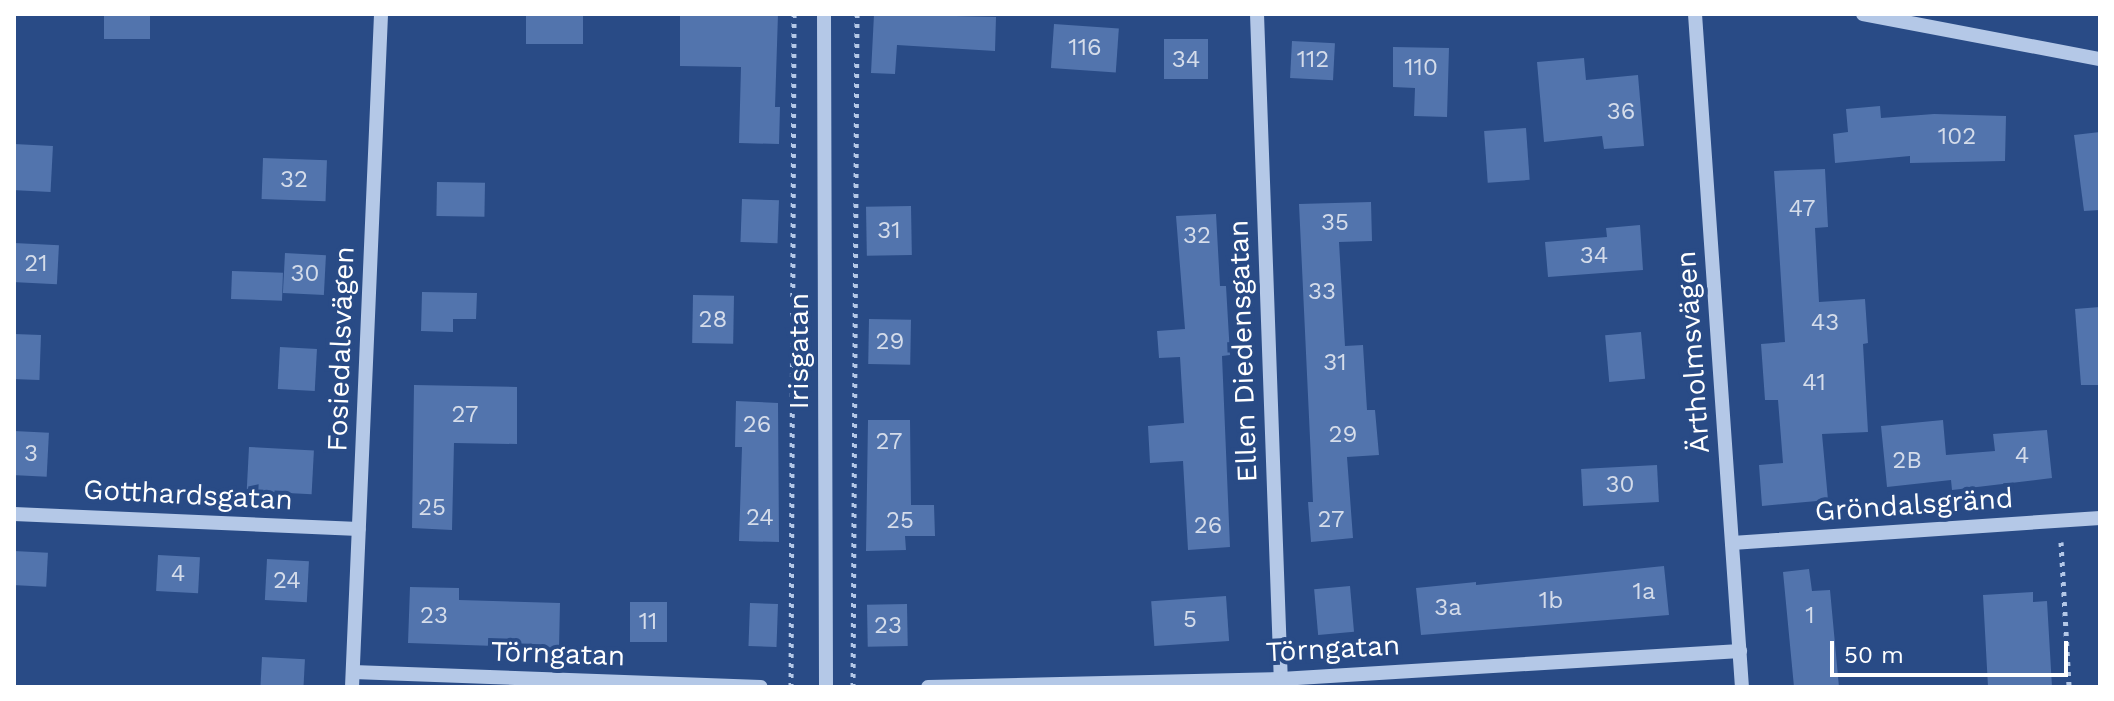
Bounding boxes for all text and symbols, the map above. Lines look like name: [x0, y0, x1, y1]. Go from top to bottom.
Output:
house number: 116: [1068, 34, 1102, 62]
house number: 34: [1172, 46, 1200, 74]
house number: 112: [1297, 46, 1329, 74]
house number: 110: [1404, 54, 1438, 82]
house number: 36: [1607, 98, 1635, 126]
house number: 102: [1938, 123, 1976, 151]
house number: 32: [280, 166, 308, 194]
house number: 47: [1789, 195, 1815, 223]
house number: 35: [1321, 209, 1349, 237]
house number: 31: [877, 217, 901, 245]
street label: Ellen Diedensgatan: [1222, 219, 1264, 483]
house number: 32: [1183, 222, 1211, 250]
house number: 34: [1580, 242, 1608, 270]
street label: Fosiedalsvägen: [321, 246, 361, 452]
house number: 21: [24, 250, 48, 278]
street label: Ärtholmsvägen: [1669, 250, 1717, 454]
house number: 30: [291, 260, 319, 288]
house number: 33: [1308, 278, 1336, 306]
street label: Irisgatan: [782, 293, 816, 409]
house number: 28: [699, 306, 727, 334]
house number: 43: [1811, 309, 1839, 337]
house number: 29: [876, 328, 904, 356]
house number: 31: [1323, 349, 1347, 377]
house number: 41: [1802, 369, 1826, 397]
house number: 27: [452, 401, 478, 429]
house number: 26: [743, 411, 771, 439]
house number: 29: [1329, 421, 1357, 449]
house number: 27: [876, 428, 902, 456]
house number: 3: [24, 440, 38, 468]
house number: 4: [2015, 442, 2029, 470]
house number: 2B: [1892, 447, 1922, 475]
house number: 30: [1606, 471, 1634, 499]
street label: Gotthardsgatan: [82, 473, 294, 517]
street label: Gröndalsgränd: [1814, 481, 2014, 529]
house number: 25: [418, 494, 446, 522]
house number: 24: [746, 504, 774, 532]
house number: 27: [1318, 506, 1344, 534]
house number: 25: [886, 507, 914, 535]
house number: 26: [1194, 512, 1222, 540]
house number: 4: [171, 560, 185, 588]
house number: 24: [273, 567, 301, 595]
house number: 1a: [1633, 578, 1655, 606]
house number: 1b: [1539, 587, 1563, 615]
house number: 3a: [1434, 594, 1462, 622]
house number: 23: [420, 602, 448, 630]
house number: 1: [1805, 602, 1815, 630]
house number: 5: [1183, 606, 1197, 634]
house number: 11: [639, 608, 657, 636]
house number: 23: [874, 612, 902, 640]
scale bar: [1834, 625, 2072, 675]
street label: Törngatan: [1265, 629, 1401, 669]
street label: Törngatan: [490, 635, 626, 673]
text: 50 m: [1844, 641, 1904, 669]

